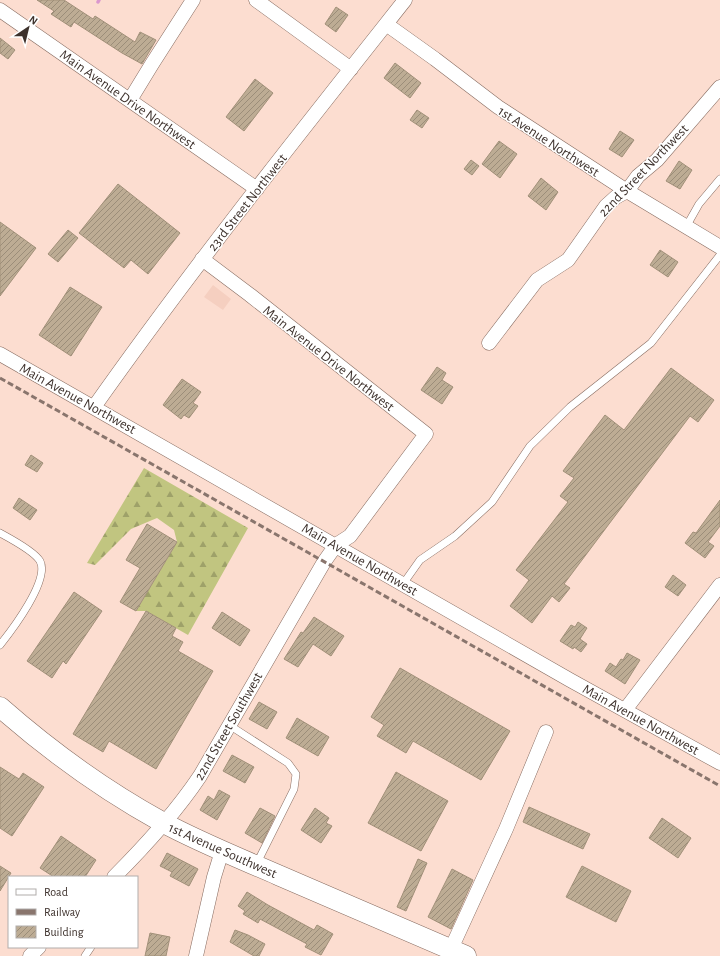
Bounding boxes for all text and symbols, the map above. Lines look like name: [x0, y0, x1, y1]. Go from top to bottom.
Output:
north arrow: [8, 8, 48, 48]
text: N: [27, 14, 40, 27]
street label: Main Avenue Drive Northwest: [57, 48, 198, 152]
street label: 1st Avenue Northwest: [495, 104, 602, 180]
street label: 22nd Street Northwest: [596, 122, 692, 219]
street label: 23rd Street Northwest: [206, 151, 290, 254]
street label: Main Avenue Drive Northwest: [260, 303, 397, 415]
street label: Main Avenue Northwest: [17, 361, 139, 437]
street label: Main Avenue Northwest: [299, 521, 420, 599]
street label: 22nd Street Southwest: [192, 670, 266, 783]
street label: Main Avenue Northwest: [580, 682, 702, 758]
street label: 1st Avenue Southwest: [166, 821, 279, 881]
legend: [8, 876, 138, 948]
text: Road: [44, 886, 68, 898]
text: Railway: [44, 906, 80, 919]
text: Building: [44, 926, 84, 938]

